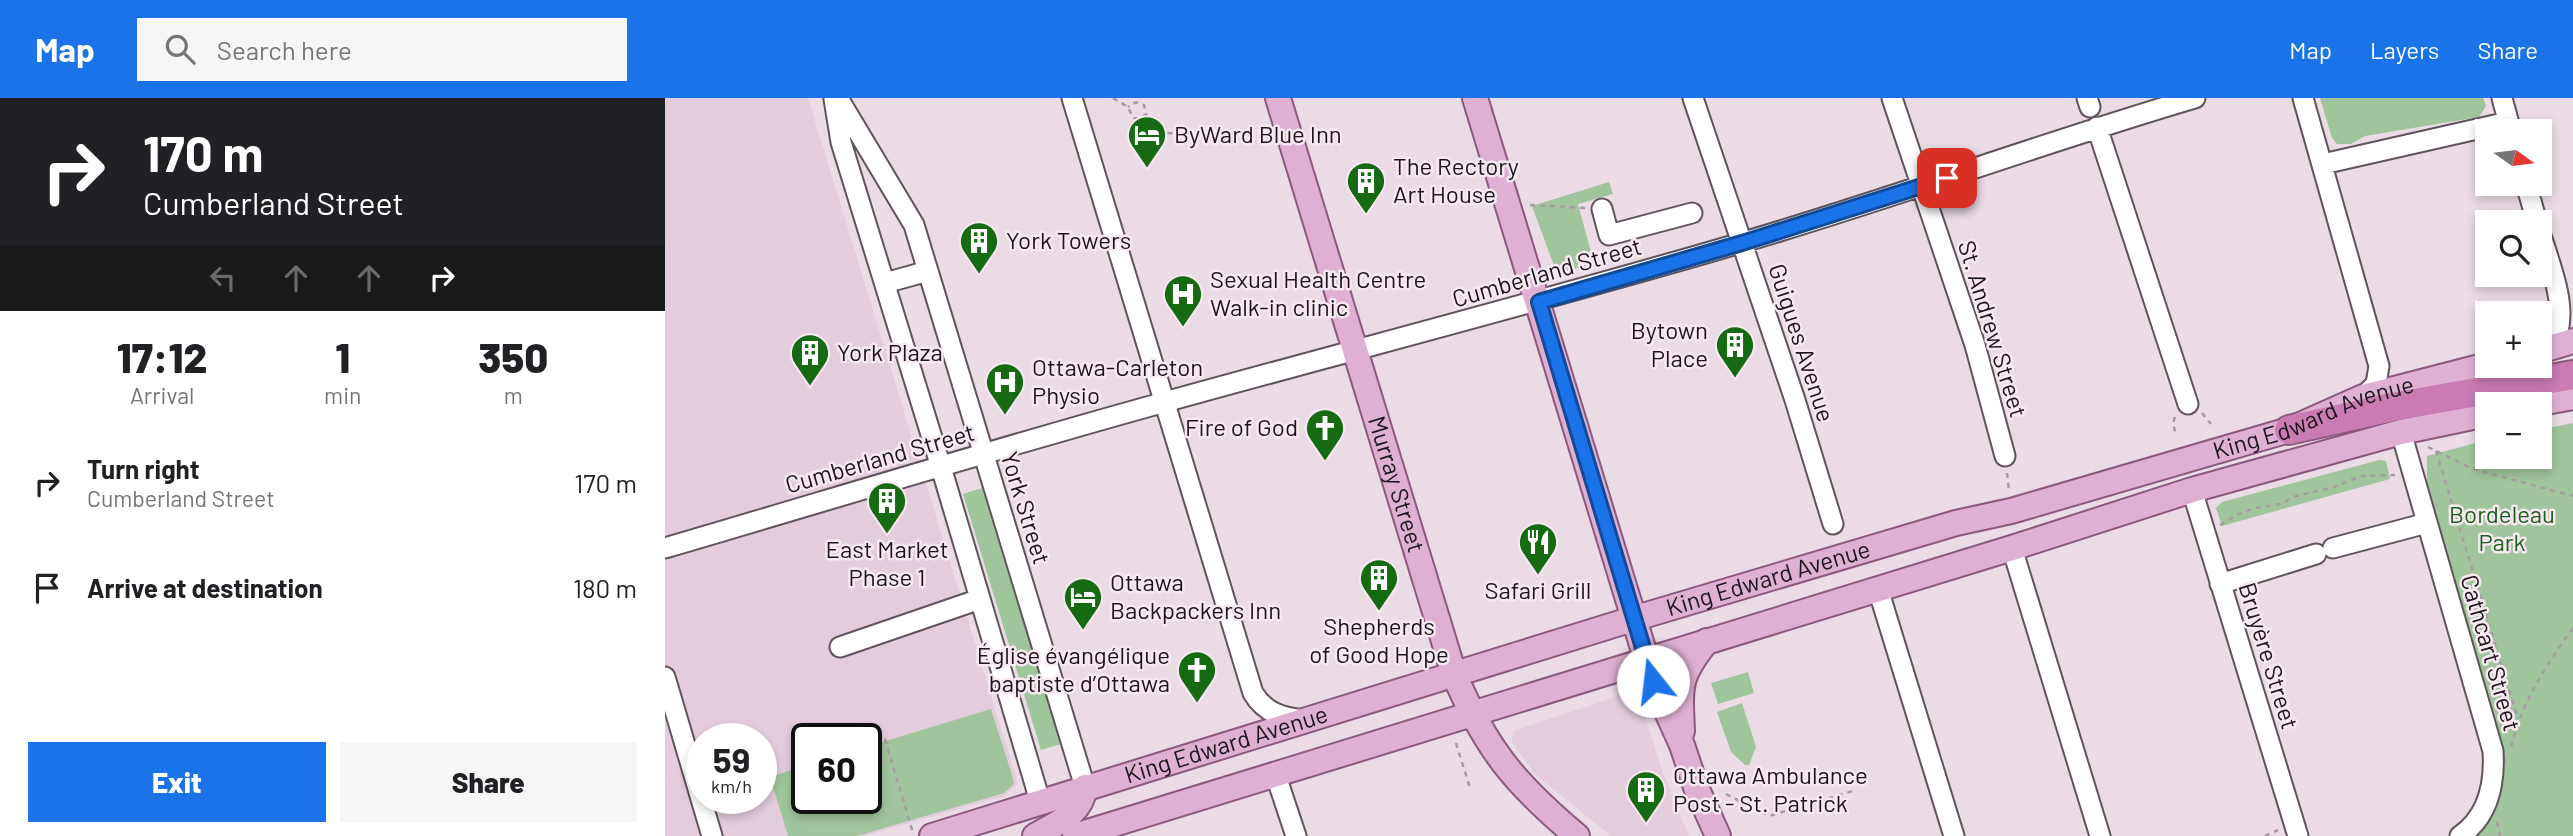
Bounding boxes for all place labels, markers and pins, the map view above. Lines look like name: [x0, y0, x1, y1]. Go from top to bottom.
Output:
hotel icon: ByWard Blue Inn: [1126, 114, 1168, 169]
place label: ByWard Blue Inn: [1174, 119, 1342, 148]
pin: [1917, 148, 1977, 208]
place label: The Rectory Art House: [1393, 151, 1519, 208]
building icon: The Rectory Art House: [1345, 160, 1387, 215]
building icon: York Towers: [958, 220, 1000, 275]
place label: York Towers: [1006, 225, 1131, 254]
place label: Sexual Health Centre Walk-in clinic: [1210, 264, 1426, 321]
hospital icon: Sexual Health Centre Walk-in clinic: [1162, 273, 1204, 328]
place label: Bytown Place: [1631, 315, 1708, 372]
building icon: Bytown Place: [1714, 324, 1756, 379]
building icon: York Plaza: [789, 332, 831, 387]
place label: York Plaza: [837, 337, 943, 366]
place label: Ottawa-Carleton Physio: [1032, 352, 1203, 409]
hospital icon: Ottawa-Carleton Physio: [984, 361, 1026, 416]
church icon: Fire of God: [1304, 407, 1346, 462]
place label: Fire of God: [1185, 412, 1298, 441]
building icon: East Market Phase 1: [866, 480, 908, 535]
restaurant icon: Safari Grill: [1517, 521, 1559, 576]
place label: East Market Phase 1: [826, 534, 948, 591]
building icon: Shepherds of Good Hope: [1358, 557, 1400, 612]
place label: Ottawa Backpackers Inn: [1110, 567, 1281, 624]
place label: Safari Grill: [1485, 575, 1591, 604]
hotel icon: Ottawa Backpackers Inn: [1062, 576, 1104, 631]
place label: Shepherds of Good Hope: [1309, 611, 1449, 668]
place label: Église évangélique baptiste d’Ottawa: [977, 640, 1170, 697]
church icon: Église évangélique baptiste d’Ottawa: [1176, 649, 1218, 704]
place label: Ottawa Ambulance Post - St. Patrick: [1673, 760, 1868, 817]
building icon: Ottawa Ambulance Post - St. Patrick: [1625, 769, 1667, 824]

